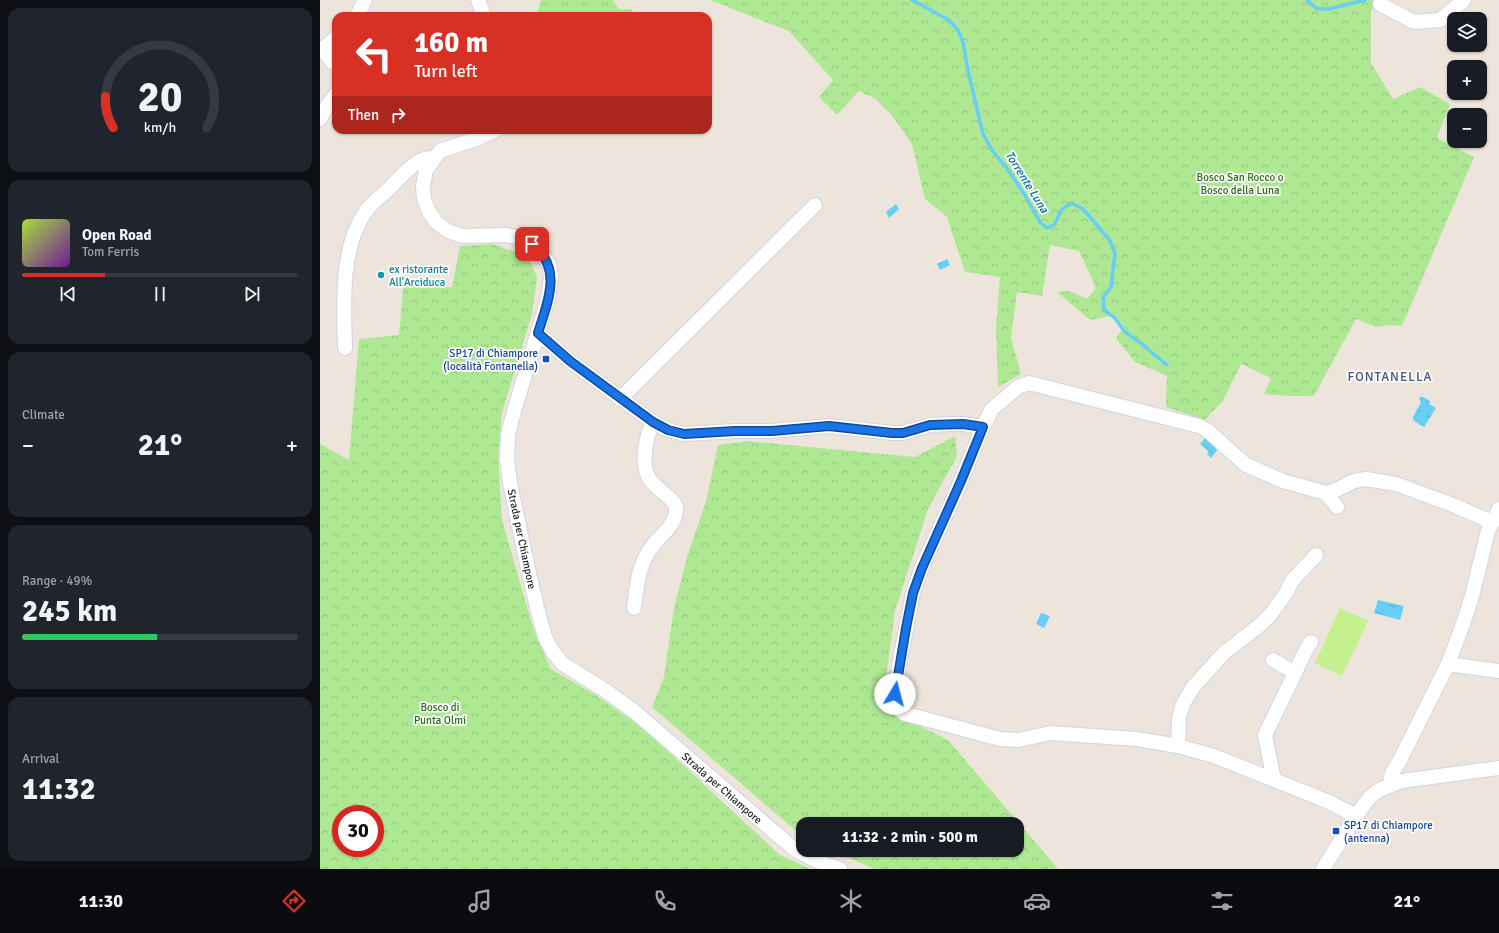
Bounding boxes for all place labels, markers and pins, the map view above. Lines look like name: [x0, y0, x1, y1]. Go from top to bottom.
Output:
pin: [515, 227, 549, 261]
place label: ex ristorante All'Arciduca: [389, 263, 448, 289]
marker: ex ristorante All'Arciduca: [376, 270, 386, 280]
place label: SP17 di Chiampore (località Fontanella): [443, 347, 538, 373]
marker: SP17 di Chiampore (località Fontanella): [541, 354, 551, 364]
place label: SP17 di Chiampore (antenna): [1344, 819, 1433, 845]
marker: SP17 di Chiampore (antenna): [1331, 826, 1341, 836]

